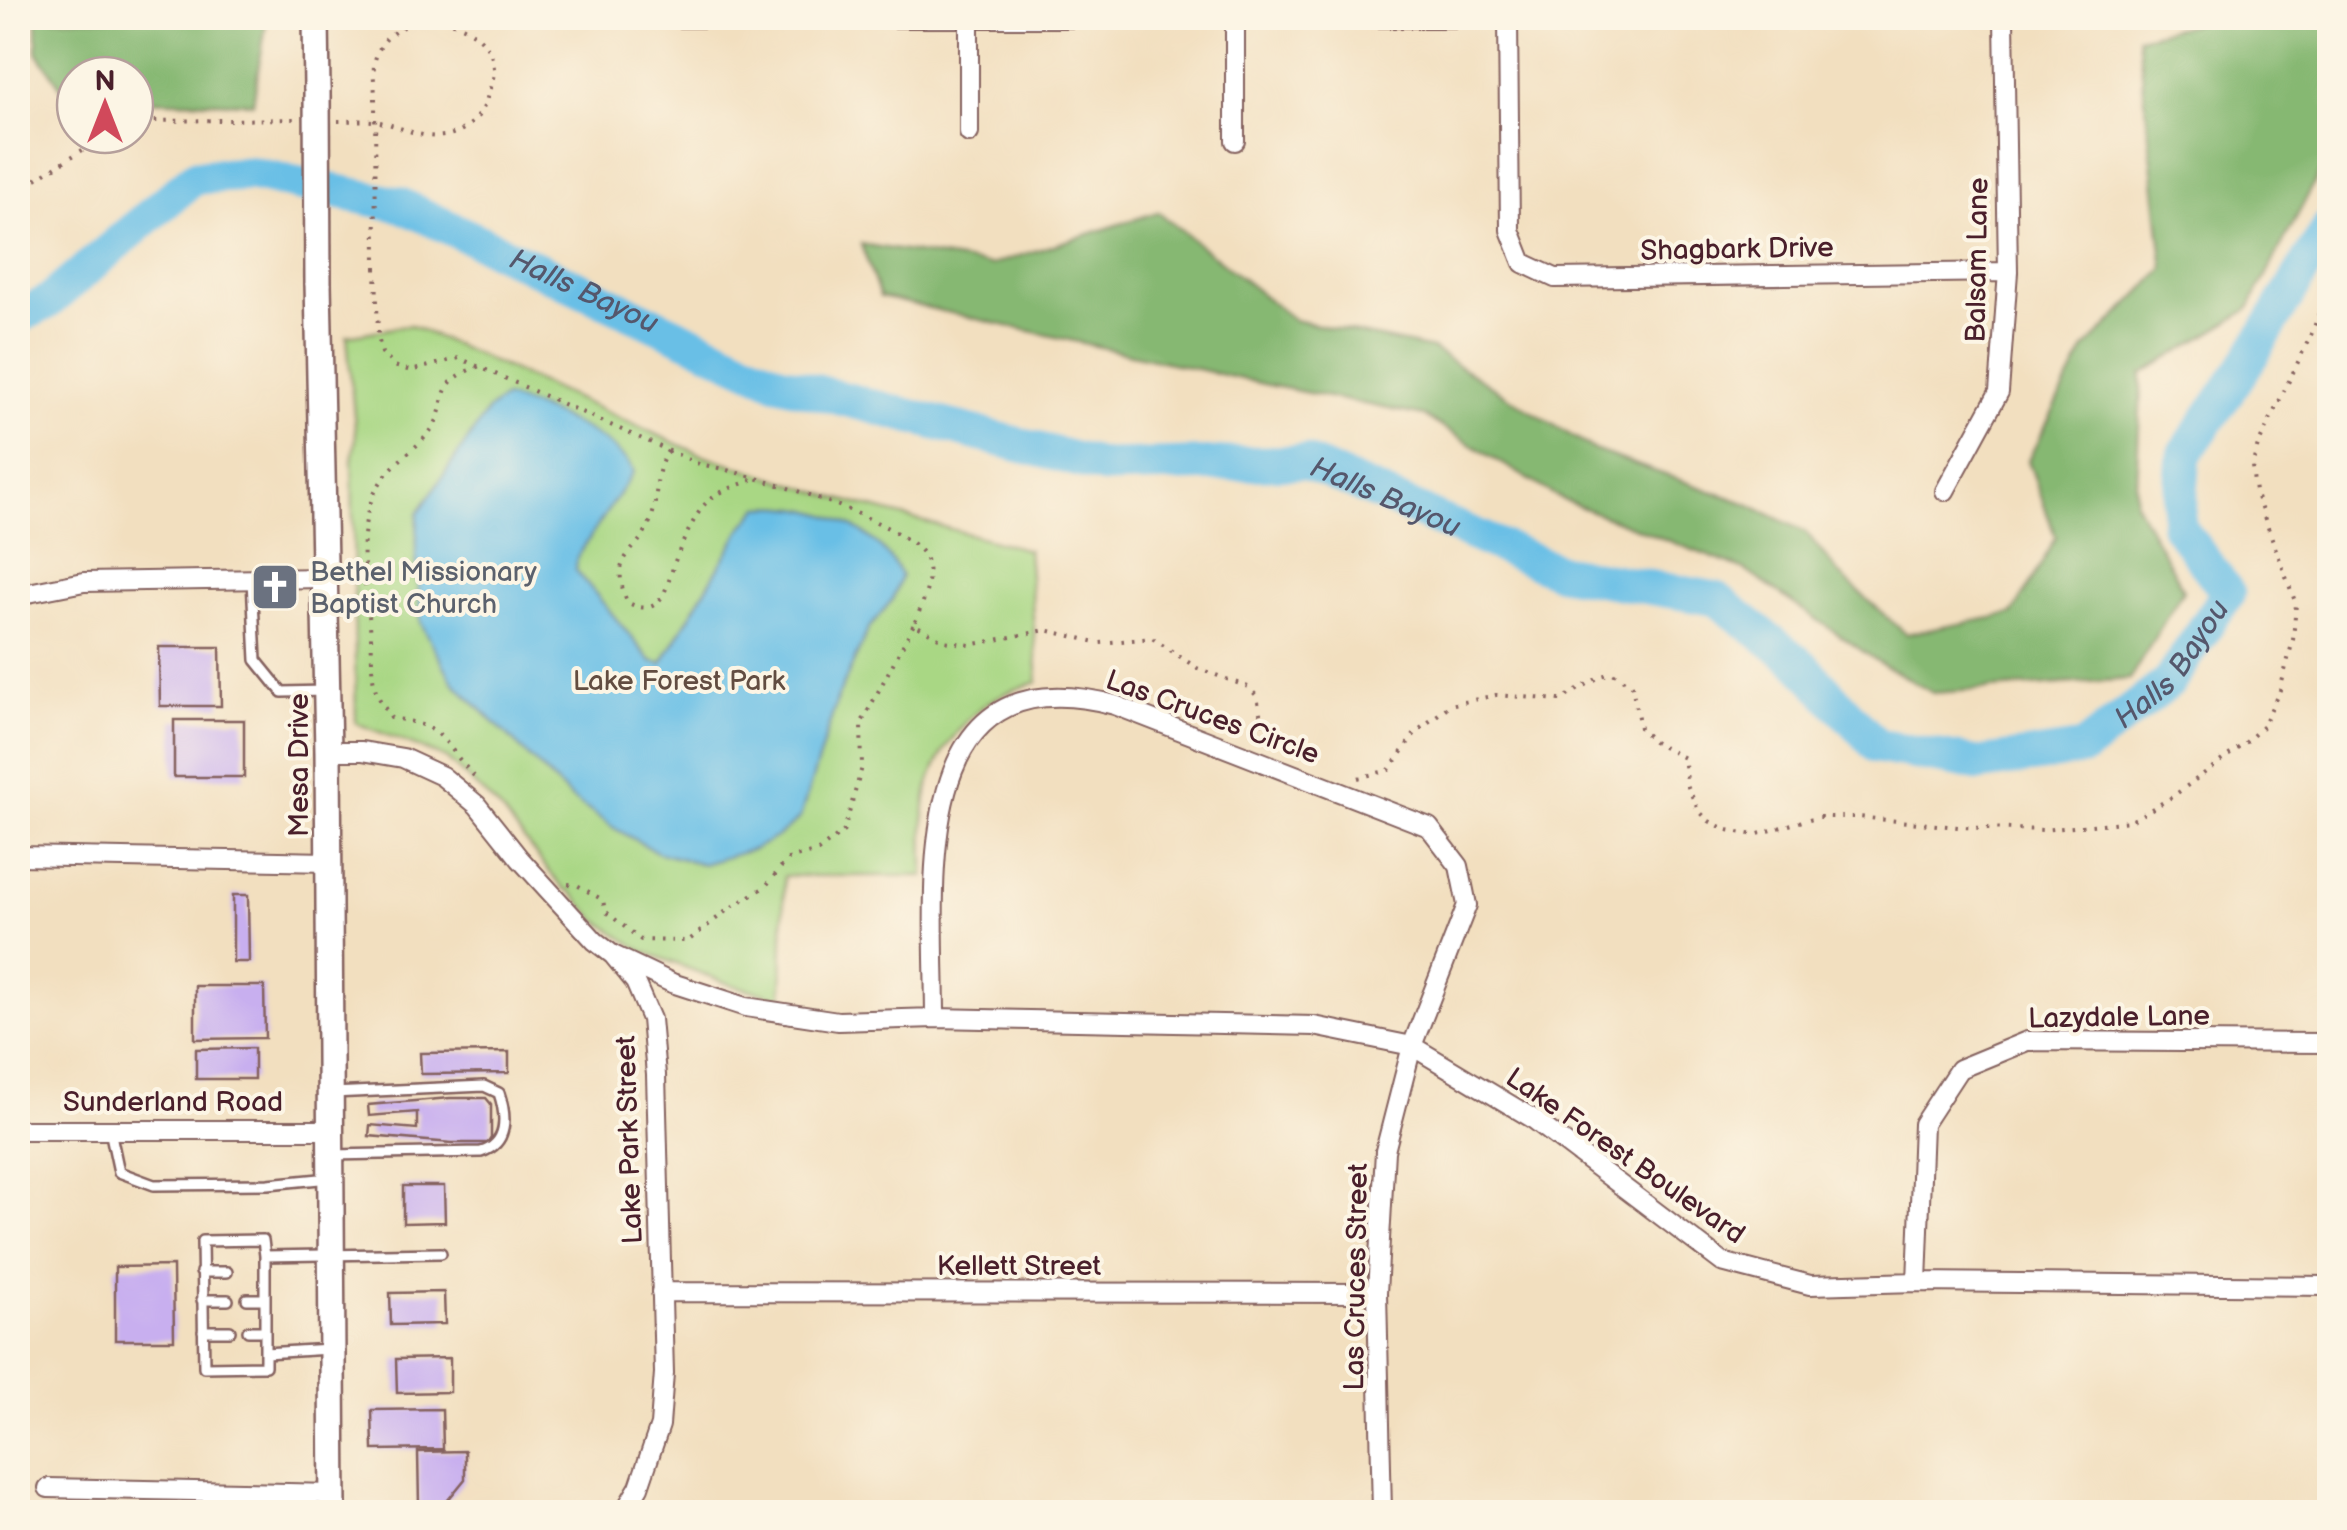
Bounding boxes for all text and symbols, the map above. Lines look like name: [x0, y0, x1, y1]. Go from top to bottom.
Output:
north arrow: [55, 55, 155, 155]
text: N: [94, 65, 116, 98]
street label: Balsam Lane: [1960, 177, 1995, 343]
street label: Shagbark Drive: [1640, 231, 1834, 268]
water label: Halls Bayou: [504, 241, 664, 342]
water label: Halls Bayou: [1305, 450, 1466, 546]
place label: Bethel Missionary Baptist Church: [310, 556, 537, 621]
church icon: Bethel Missionary Baptist Church: [249, 561, 301, 613]
water label: Halls Bayou: [2107, 593, 2238, 737]
street label: Las Cruces Circle: [1101, 663, 1324, 771]
park label: Lake Forest Park: [573, 665, 786, 698]
street label: Mesa Drive: [283, 693, 316, 837]
street label: Lazydale Lane: [2028, 999, 2210, 1036]
street label: Lake Park Street: [609, 1035, 650, 1245]
street label: Lake Forest Boulevard: [1499, 1061, 1751, 1251]
street label: Sunderland Road: [63, 1086, 283, 1119]
street label: Las Cruces Street: [1338, 1163, 1375, 1391]
street label: Kellett Street: [937, 1250, 1102, 1283]

